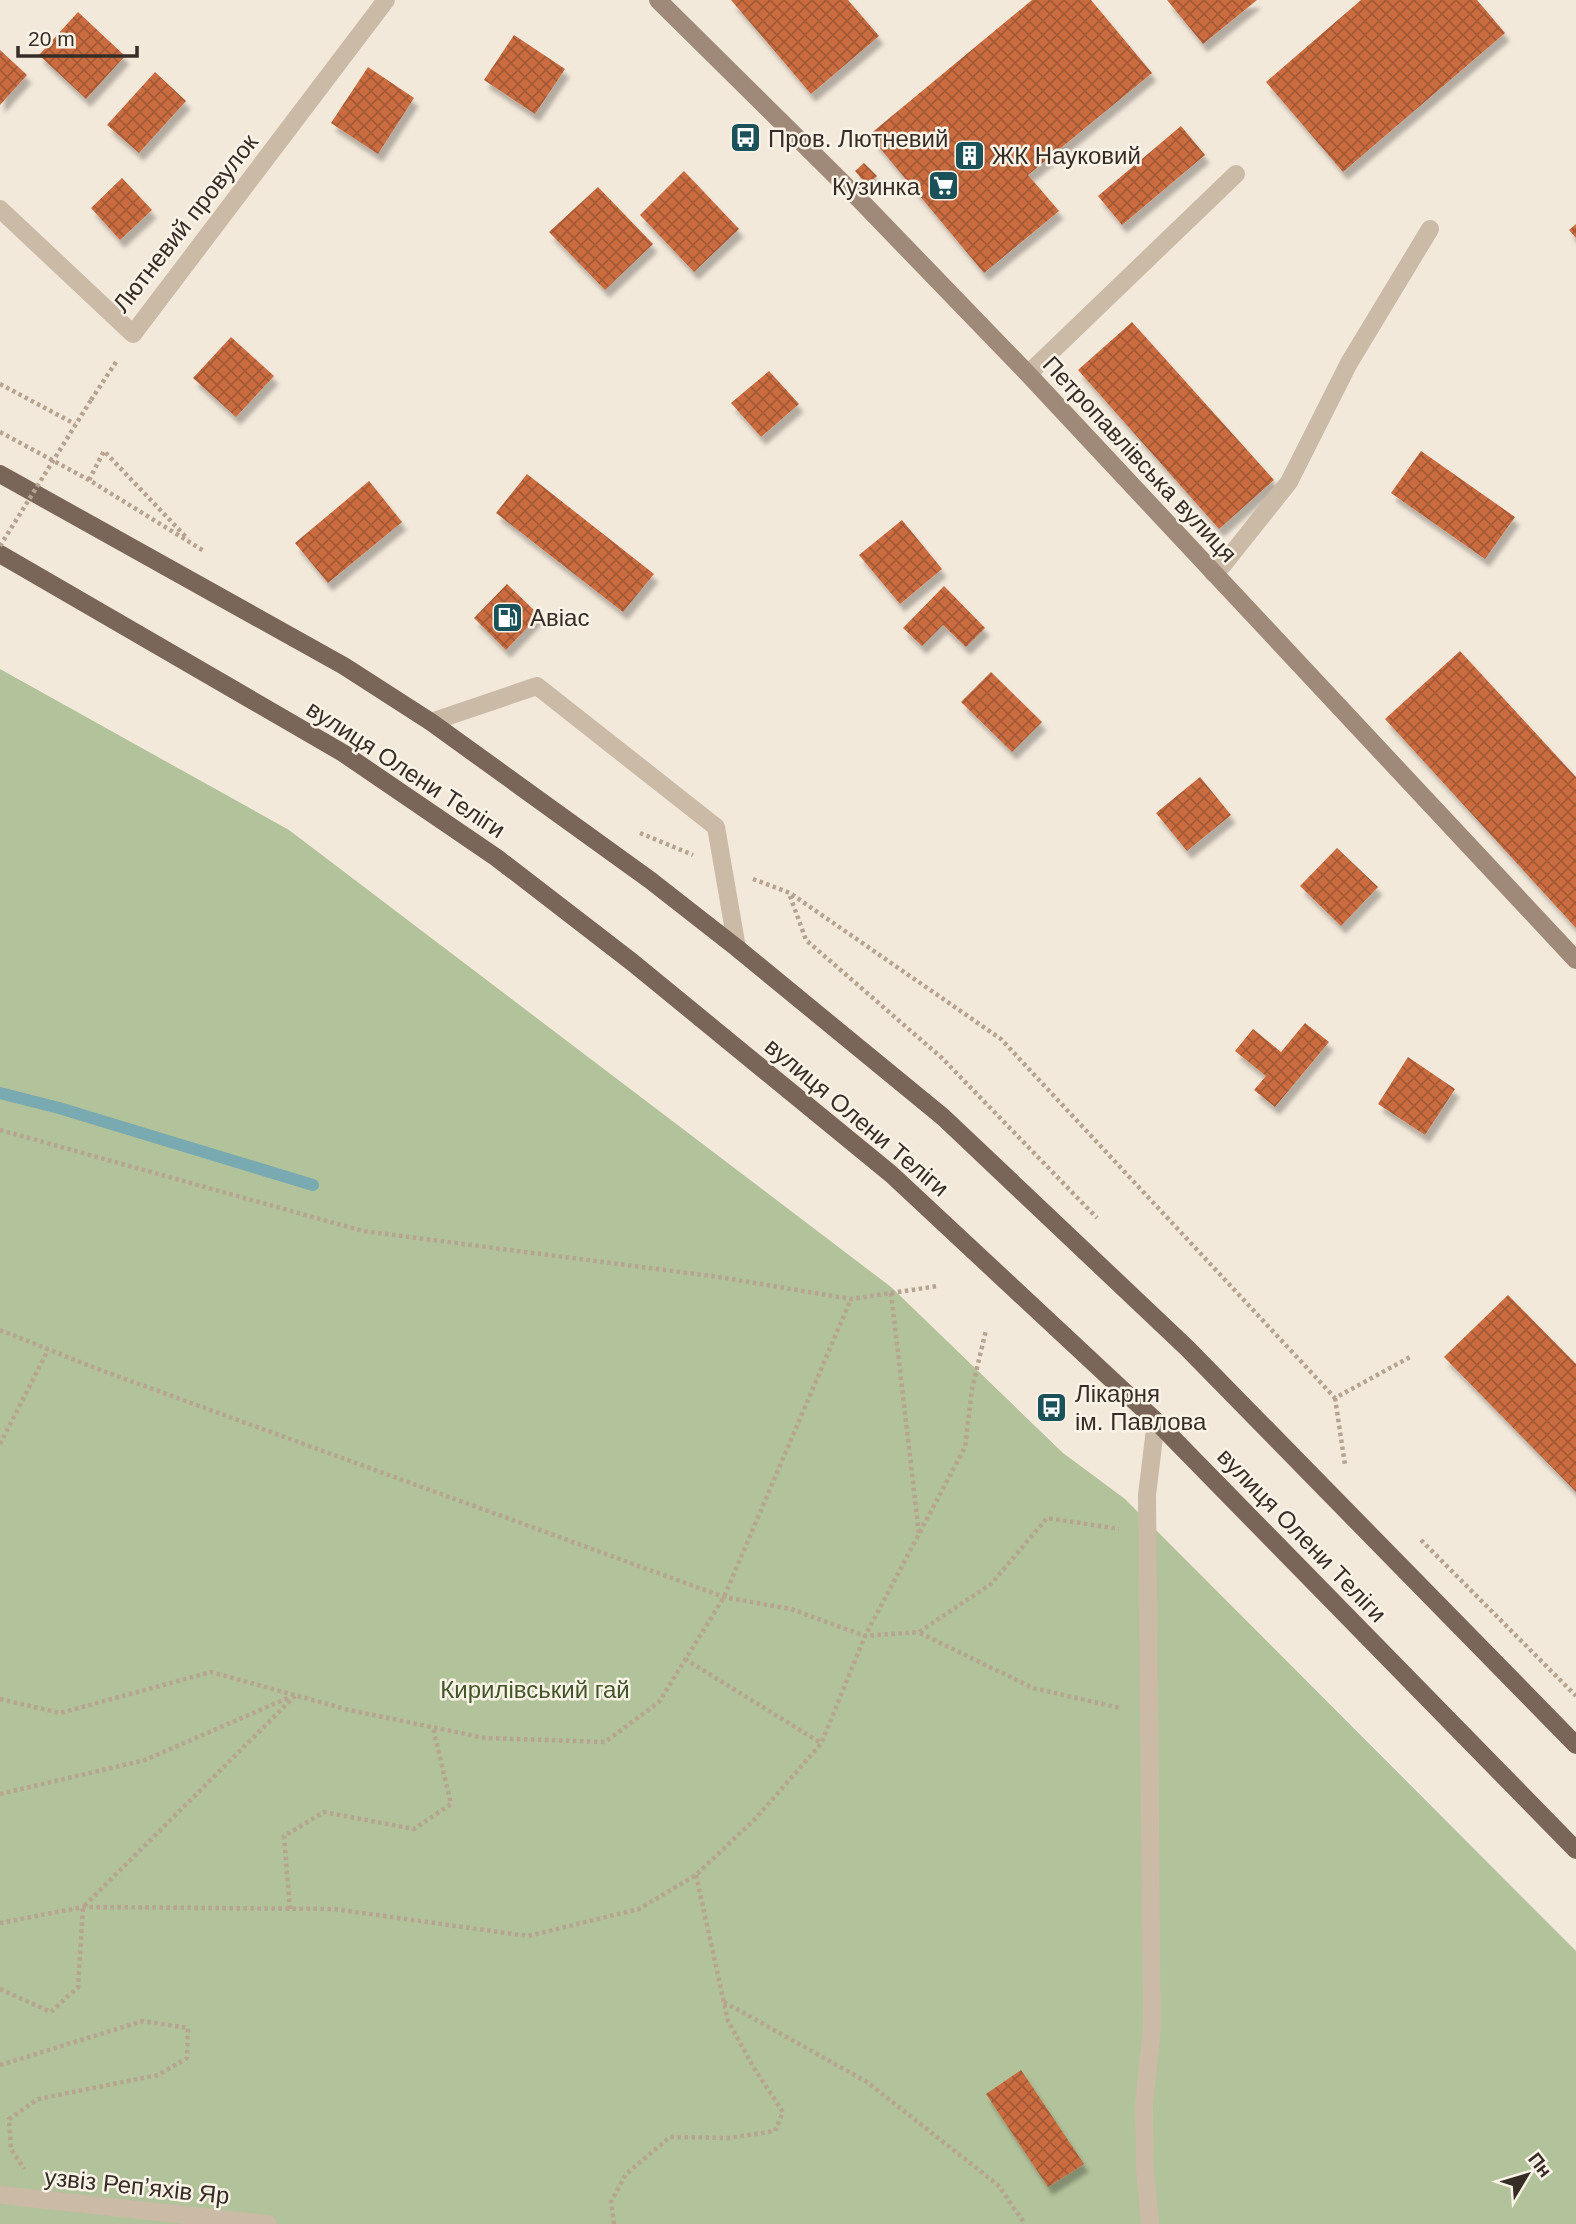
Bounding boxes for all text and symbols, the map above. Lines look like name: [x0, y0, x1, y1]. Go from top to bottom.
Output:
scale bar: [18, 14, 136, 58]
text: 20 m: [28, 27, 75, 50]
bus stop icon: Пров. Лютневий: [728, 121, 762, 155]
place label: Пров. Лютневий: [768, 125, 948, 152]
street label: Лютневий провулок: [107, 128, 263, 317]
building icon: ЖК Науковий: [952, 138, 986, 172]
place label: ЖК Науковий: [992, 142, 1141, 169]
supermarket icon: Кузинка: [926, 169, 960, 203]
place label: Кузинка: [832, 173, 921, 200]
street label: Петропавлівська вулиця: [1038, 351, 1242, 567]
fuel station icon: Авіас: [490, 600, 524, 634]
place label: Авіас: [530, 604, 589, 631]
street label: вулиця Олени Теліги: [302, 695, 510, 843]
street label: вулиця Олени Теліги: [760, 1032, 954, 1202]
place label: Лікарня ім. Павлова: [1075, 1380, 1207, 1435]
bus stop icon: Лікарня ім. Павлова: [1035, 1390, 1069, 1424]
street label: вулиця Олени Теліги: [1212, 1443, 1392, 1627]
park label: Кирилівський гай: [440, 1676, 630, 1703]
north arrow: [1492, 2140, 1562, 2210]
text: Пн: [1524, 2148, 1556, 2181]
street label: узвіз Репʼяхів Яр: [43, 2163, 231, 2209]

